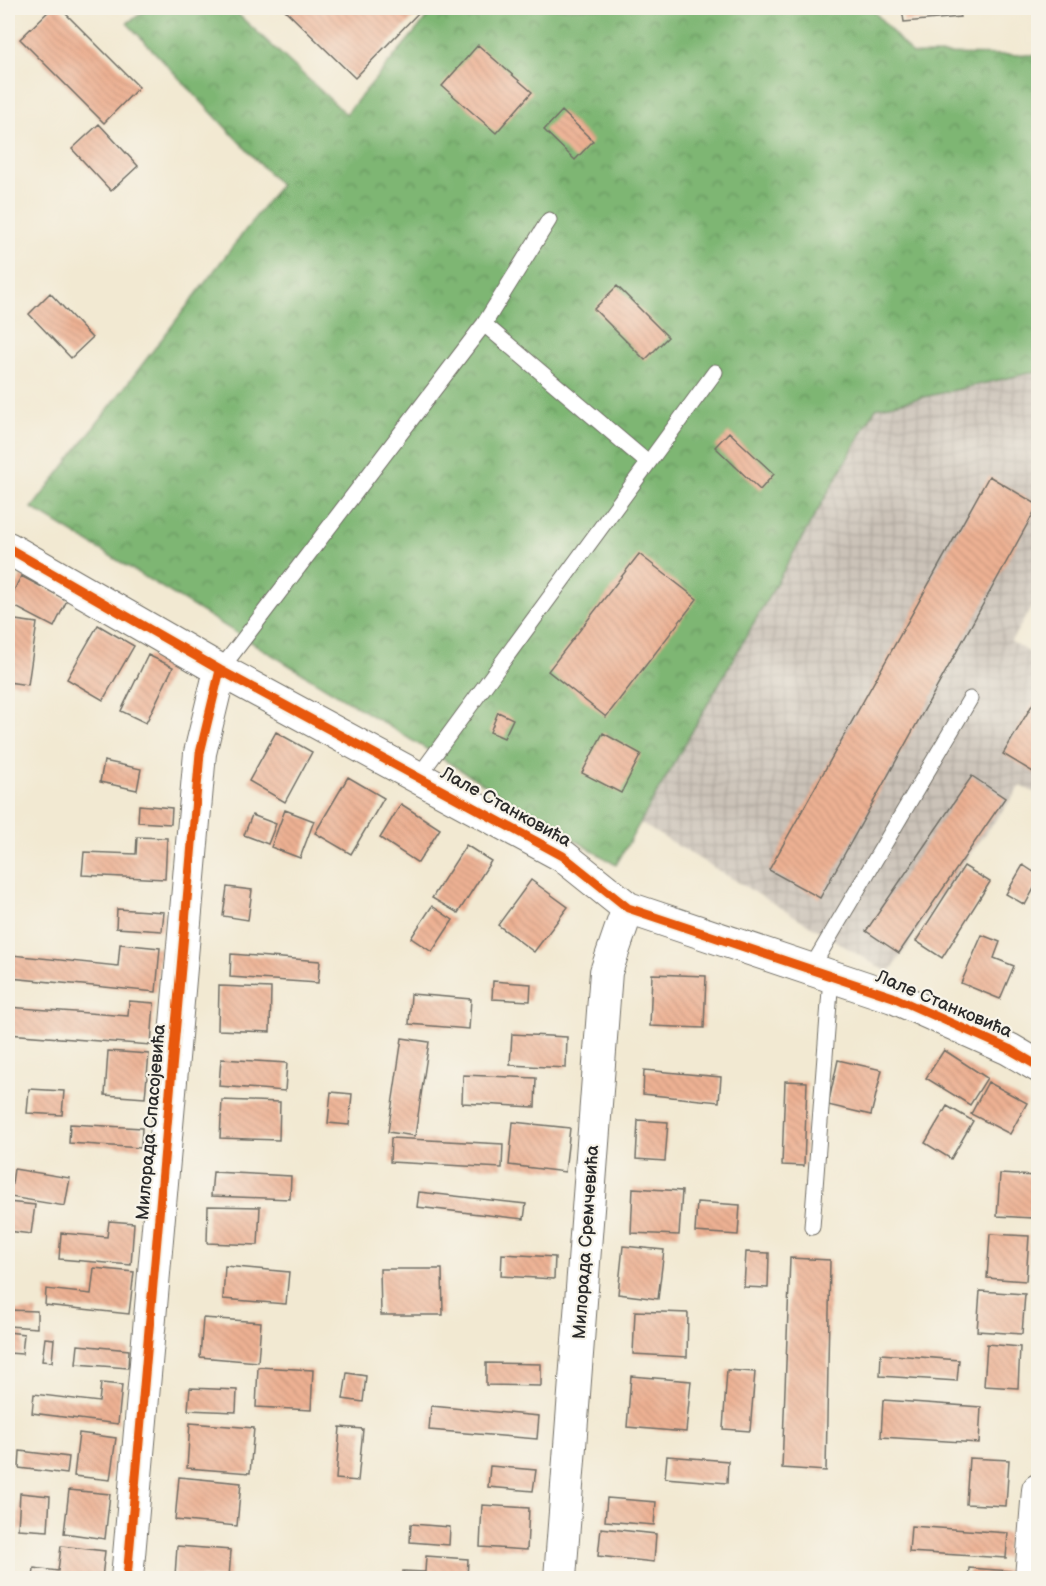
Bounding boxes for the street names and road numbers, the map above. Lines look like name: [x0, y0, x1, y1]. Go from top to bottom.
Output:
street label: Лале Станковића: [436, 762, 575, 852]
street label: Лале Станковића: [872, 965, 1016, 1042]
street label: Милорада Спасојевића: [132, 1023, 170, 1221]
street label: Милорада Сремчевића: [569, 1144, 603, 1340]

